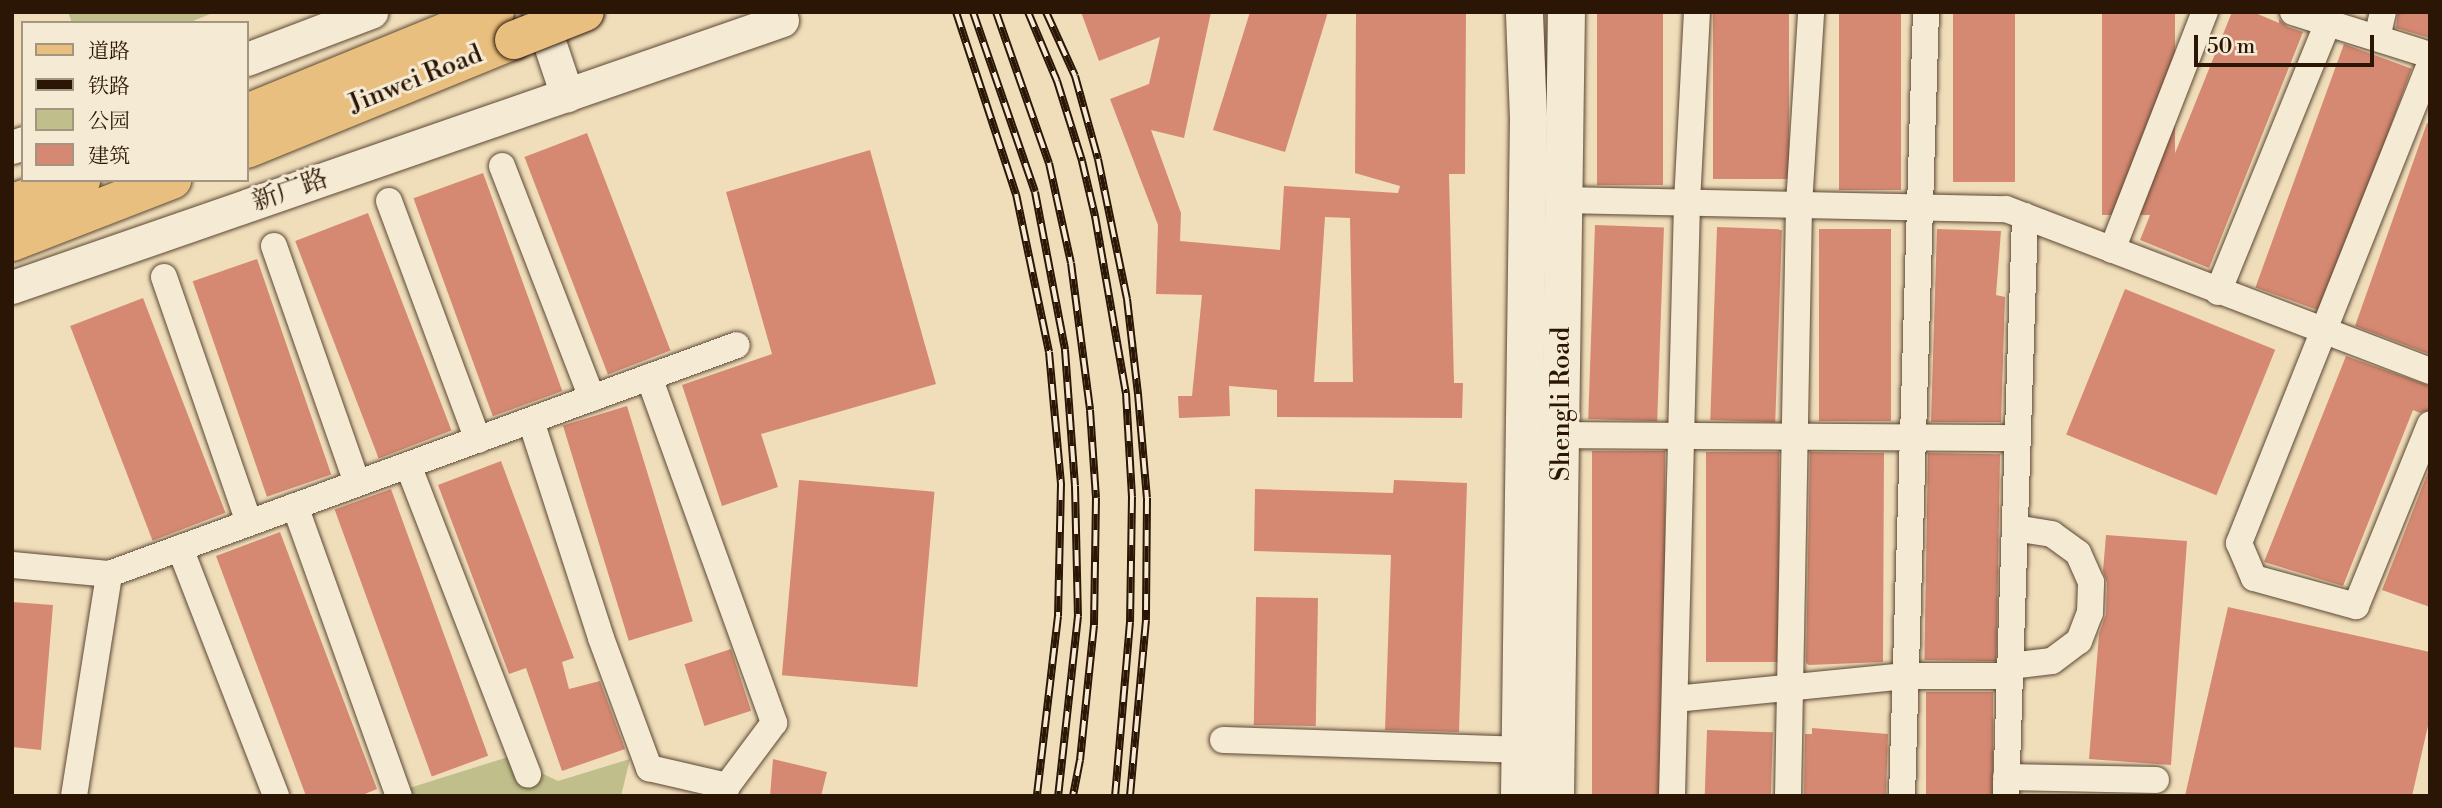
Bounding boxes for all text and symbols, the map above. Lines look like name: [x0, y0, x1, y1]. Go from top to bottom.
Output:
legend: [21, 21, 248, 182]
scale bar: [2197, 21, 2377, 65]
text: 50 m: [2207, 34, 2255, 60]
text: 道路: [88, 39, 130, 65]
street label: Jinwei Road: [345, 39, 487, 121]
text: 铁路: [88, 74, 130, 100]
text: 公园: [88, 109, 130, 135]
text: 建筑: [88, 144, 130, 170]
street label: 新广路: [248, 164, 332, 218]
street label: Shengli Road: [1546, 327, 1578, 481]

